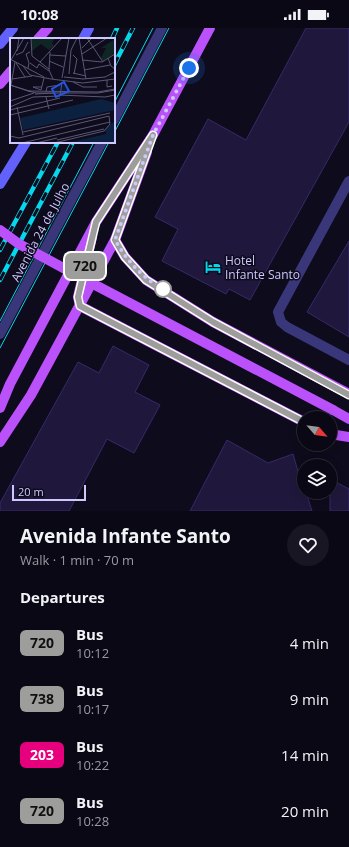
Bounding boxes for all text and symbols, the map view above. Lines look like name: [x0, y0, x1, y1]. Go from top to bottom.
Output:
text: 10:08: [20, 4, 59, 24]
inset map: [10, 38, 115, 143]
your location: [179, 58, 199, 78]
street label: Avenida 24 de Julho: [7, 179, 73, 285]
place label: Hotel Infante Santo: [225, 252, 300, 283]
line badge: 720: [62, 253, 108, 279]
text: 720: [73, 256, 97, 275]
hotel icon: Hotel Infante Santo: [204, 258, 222, 276]
unlabelled marker: [154, 280, 172, 298]
north arrow: [297, 411, 337, 451]
map controls: [297, 411, 337, 499]
button: layers: [297, 459, 337, 499]
scale bar: [12, 483, 86, 502]
text: 20 m: [18, 484, 44, 499]
text: Avenida Infante Santo: [20, 523, 231, 549]
button: heart: [287, 524, 329, 566]
text: Walk · 1 min · 70 m: [20, 551, 134, 569]
text: Departures: [20, 587, 105, 607]
text: Bus: [76, 624, 103, 644]
text: 720: [30, 633, 54, 652]
text: 4 min: [290, 633, 329, 653]
text: 10:12: [76, 644, 109, 662]
text: Bus: [76, 680, 103, 700]
text: 738: [30, 689, 54, 708]
text: 9 min: [290, 689, 329, 709]
text: 10:17: [76, 700, 109, 718]
text: Bus: [76, 736, 103, 756]
text: 203: [30, 745, 54, 764]
text: 14 min: [281, 745, 329, 765]
text: 10:22: [76, 756, 109, 774]
text: Bus: [76, 792, 103, 812]
text: 720: [30, 801, 54, 820]
text: 20 min: [281, 801, 329, 821]
text: 10:28: [76, 812, 109, 830]

